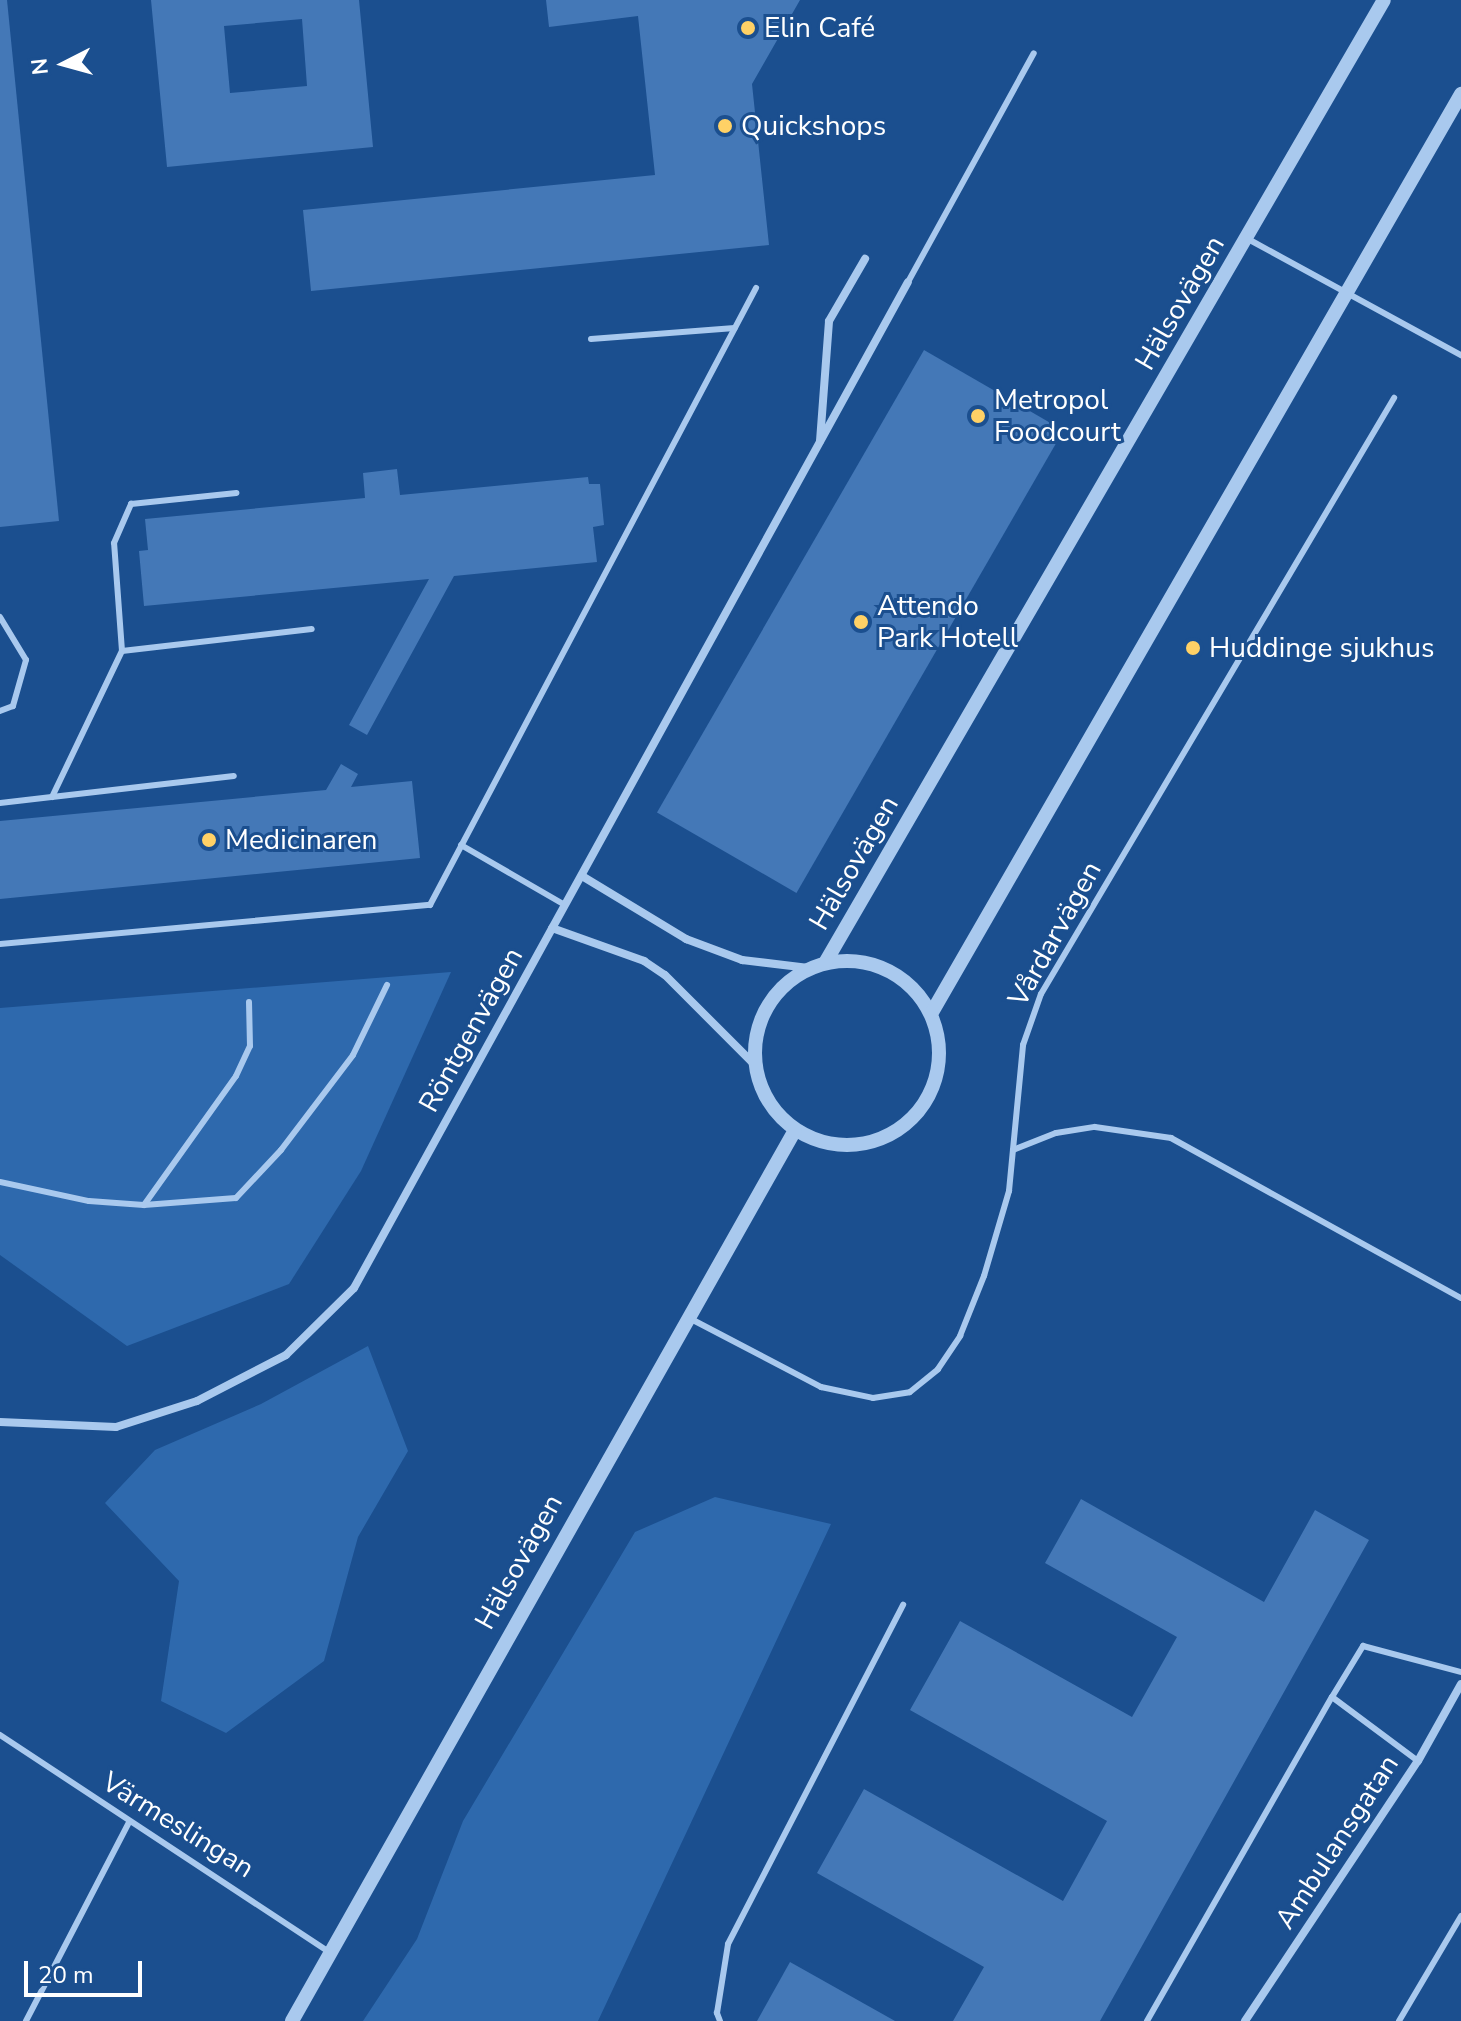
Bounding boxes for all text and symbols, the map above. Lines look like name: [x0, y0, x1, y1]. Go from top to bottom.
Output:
place label: Elin Café: [764, 11, 875, 45]
marker: Elin Café: [739, 19, 757, 37]
north arrow: [24, 24, 104, 104]
text: N: [24, 57, 56, 76]
place label: Quickshops: [741, 109, 886, 143]
marker: Quickshops: [716, 117, 734, 135]
street label: Hälsovägen: [1128, 230, 1232, 376]
place label: Metropol Foodcourt: [994, 383, 1121, 449]
marker: Metropol Foodcourt: [969, 407, 987, 425]
place label: Attendo Park Hotell: [877, 589, 1018, 655]
marker: Attendo Park Hotell: [852, 613, 870, 631]
place label: Huddinge sjukhus: [1209, 631, 1434, 665]
marker: Huddinge sjukhus: [1184, 639, 1202, 657]
street label: Hälsovägen: [802, 790, 906, 936]
place label: Medicinaren: [225, 823, 378, 857]
marker: Medicinaren: [200, 831, 218, 849]
street label: Vårdarvägen: [1001, 856, 1109, 1012]
street label: Röntgenvägen: [412, 942, 530, 1118]
street label: Hälsovägen: [468, 1489, 570, 1635]
street label: Ambulansgatan: [1268, 1749, 1406, 1935]
street label: Värmeslingan: [96, 1765, 260, 1885]
scale bar: [28, 1945, 146, 1995]
text: 20 m: [38, 1959, 94, 1991]

